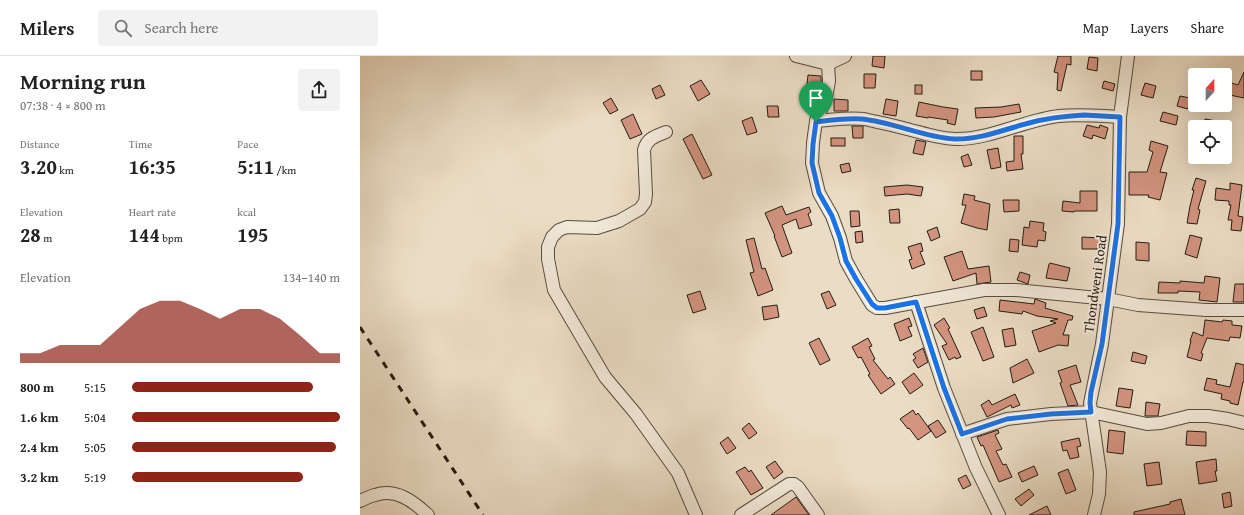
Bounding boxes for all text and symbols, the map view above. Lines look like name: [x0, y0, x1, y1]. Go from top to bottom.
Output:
search box: [98, 10, 378, 46]
text: Milers: [20, 14, 74, 42]
icon: search: [112, 17, 134, 39]
text: Search here: [144, 17, 218, 38]
text: Map: [1083, 18, 1109, 38]
text: Layers: [1131, 18, 1169, 38]
text: Share: [1191, 18, 1224, 38]
text: Morning run: [20, 65, 146, 97]
north arrow: [1188, 68, 1232, 112]
map controls: [1188, 68, 1232, 164]
button: share: [298, 69, 340, 111]
pin: [799, 81, 833, 122]
icon: arrive: [805, 87, 827, 109]
text: 07:38 · 4 × 800 m: [20, 96, 106, 115]
button: locate: [1188, 120, 1232, 164]
text: Distance: [20, 136, 59, 152]
text: Time: [129, 136, 152, 152]
text: Pace: [237, 136, 258, 152]
text: 3.20: [20, 152, 57, 181]
text: 16:35: [129, 152, 176, 181]
text: 5:11: [237, 152, 274, 181]
text: km: [57, 162, 74, 178]
text: /km: [274, 162, 296, 178]
text: Elevation: [20, 204, 63, 220]
text: Heart rate: [129, 204, 176, 220]
text: kcal: [237, 204, 256, 220]
text: 28: [20, 220, 41, 249]
text: 144: [129, 220, 160, 249]
text: 195: [237, 220, 268, 249]
text: m: [41, 230, 52, 246]
text: bpm: [160, 230, 183, 246]
street label: Thondweni Road: [1078, 233, 1112, 334]
text: Elevation: [20, 268, 71, 287]
text: 134–140 m: [283, 268, 340, 287]
text: 800 m: [20, 378, 54, 397]
text: 5:15: [84, 378, 106, 397]
text: 1.6 km: [20, 408, 59, 427]
text: 5:04: [84, 408, 106, 427]
text: 2.4 km: [20, 438, 59, 457]
text: 5:05: [84, 438, 106, 457]
text: 3.2 km: [20, 468, 59, 487]
text: 5:19: [84, 468, 106, 487]

